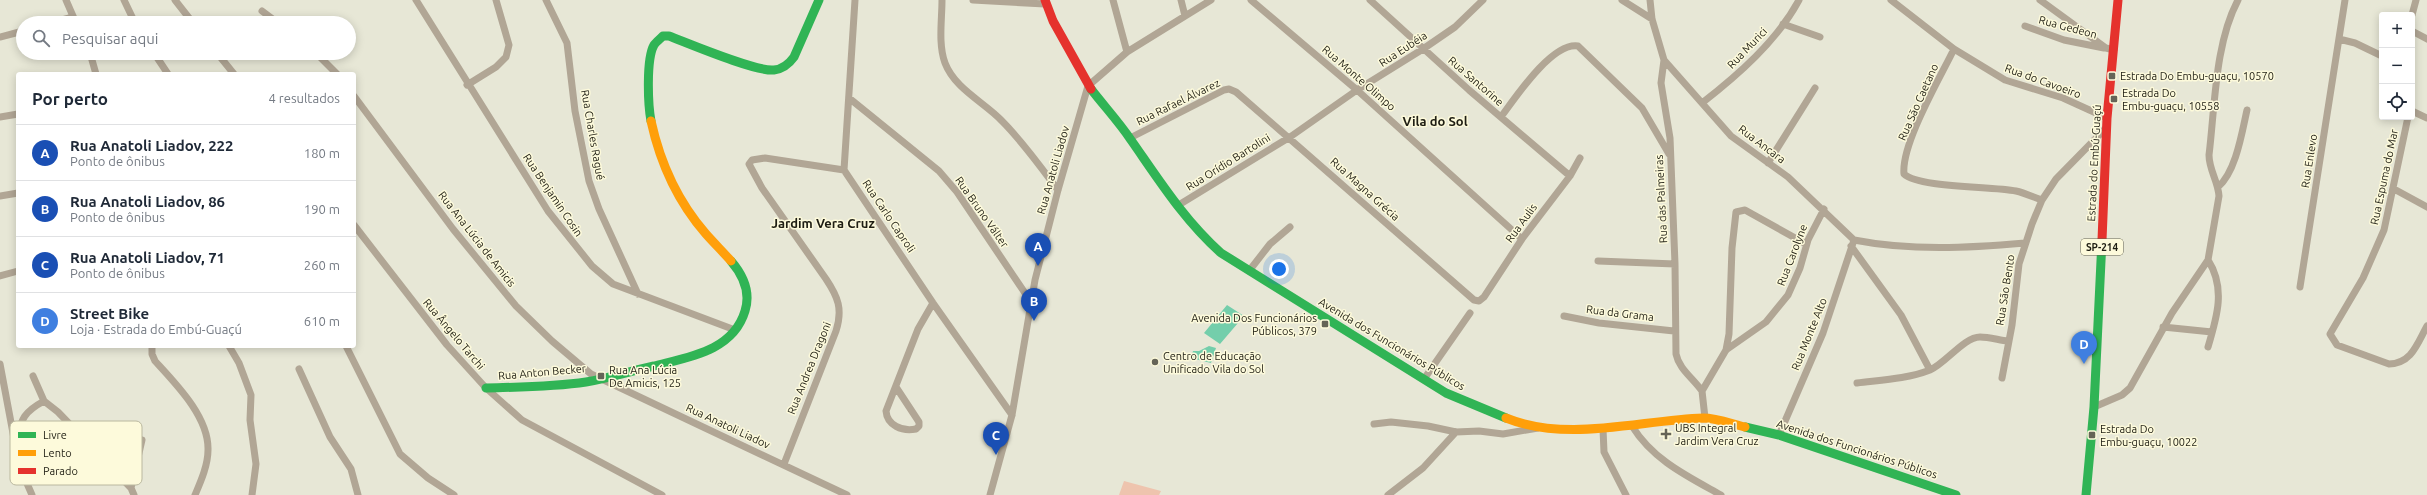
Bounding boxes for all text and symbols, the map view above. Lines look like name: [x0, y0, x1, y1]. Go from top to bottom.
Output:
map controls: [2379, 12, 2415, 120]
button: +: [2379, 12, 2415, 48]
street label: Rua Gedeon: [2038, 13, 2098, 41]
search box: [16, 16, 356, 60]
street label: Rua Murici: [1725, 25, 1769, 71]
icon: search: [30, 27, 52, 49]
street label: Rua Eubéia: [1377, 29, 1429, 69]
text: Pesquisar aqui: [62, 30, 158, 47]
street label: Rua Monte Olimpo: [1320, 43, 1398, 113]
button: −: [2379, 48, 2415, 84]
street label: Rua Santorine: [1446, 54, 1506, 108]
street label: Rua São Caetano: [1896, 62, 1940, 142]
street label: Rua do Cavoeiro: [2003, 62, 2083, 100]
place label: Estrada Do Embu-guaçu, 10570: [2120, 70, 2274, 82]
marker: Estrada Do Embu-guaçu, 10570: [2107, 71, 2117, 81]
street label: Rua Rafael Álvarez: [1134, 76, 1222, 127]
button: locate: [2379, 84, 2415, 120]
place label: Estrada Do Embu-guaçu, 10558: [2122, 87, 2219, 112]
text: Por perto: [32, 89, 108, 108]
street label: Rua Charles Ragué: [579, 89, 607, 181]
text: 4 resultados: [269, 91, 340, 105]
marker: Estrada Do Embu-guaçu, 10558: [2109, 94, 2119, 104]
street label: Estrada do Embú-Guaçú: [2085, 104, 2103, 222]
district label: Vila do Sol: [1402, 114, 1468, 128]
street label: Rua Ancara: [1736, 123, 1788, 165]
street label: Rua Anatoli Liadov: [1035, 124, 1072, 216]
street label: Rua Espuma do Mar: [2368, 127, 2400, 226]
street label: Rua Orídio Bartolini: [1184, 131, 1272, 193]
street label: Rua Enlevo: [2299, 133, 2319, 189]
text: Rua Anatoli Liadov, 222: [70, 137, 234, 154]
text: A: [40, 146, 50, 160]
text: 180 m: [304, 146, 340, 160]
street label: Rua Benjamin Cosin: [521, 152, 585, 238]
text: Ponto de ônibus: [70, 154, 165, 168]
street label: Rua das Palmeiras: [1653, 154, 1669, 244]
street label: Rua Magna Grécia: [1328, 155, 1402, 223]
street label: Rua Bruno Válter: [953, 174, 1011, 250]
street label: Rua Carlo Caproli: [860, 178, 918, 254]
street label: Rua Ana Lúcia de Amicis: [436, 189, 518, 289]
text: Rua Anatoli Liadov, 86: [70, 193, 225, 210]
street label: Rua Aulis: [1503, 201, 1539, 245]
text: B: [41, 202, 49, 216]
text: 190 m: [304, 202, 340, 216]
text: Ponto de ônibus: [70, 210, 165, 224]
district label: Jardim Vera Cruz: [771, 216, 875, 230]
street label: Rua Carolyne: [1775, 223, 1809, 287]
pin: A: [1025, 233, 1051, 266]
road number: SP-214: [2081, 239, 2123, 255]
text: Rua Anatoli Liadov, 71: [70, 249, 225, 266]
street label: Rua São Bento: [1993, 254, 2017, 326]
text: C: [41, 258, 49, 272]
text: 260 m: [304, 258, 340, 272]
your location: [1269, 259, 1289, 279]
text: Ponto de ônibus: [70, 266, 165, 280]
pin: B: [1021, 288, 1047, 321]
street label: Rua Ângelo Tarchi: [421, 296, 488, 372]
street label: Avenida dos Funcionários Públicos: [1317, 296, 1467, 393]
street label: Rua Monte Alto: [1789, 296, 1829, 372]
street label: Rua da Grama: [1585, 303, 1655, 323]
text: Street Bike: [70, 305, 149, 322]
place label: Avenida Dos Funcionários Públicos, 379: [1191, 312, 1317, 337]
text: D: [40, 314, 50, 328]
text: 610 m: [304, 314, 340, 328]
marker: Avenida Dos Funcionários Públicos, 379: [1320, 319, 1330, 329]
street label: Rua Andrea Dragoni: [785, 320, 833, 416]
text: Loja · Estrada do Embú-Guaçú: [70, 322, 242, 336]
pin: D: [2071, 331, 2097, 364]
place label: Centro de Educação Unificado Vila do Sol: [1163, 350, 1264, 375]
marker: Centro de Educação Unificado Vila do Sol: [1150, 357, 1160, 367]
street label: Rua Anton Becker: [498, 362, 587, 382]
place label: Rua Ana Lúcia De Amicis, 125: [609, 364, 681, 389]
marker: Rua Ana Lúcia De Amicis, 125: [596, 371, 606, 381]
street label: Rua Anatoli Liadov: [684, 401, 773, 451]
street label: Avenida dos Funcionários Públicos: [1775, 417, 1939, 481]
legend: [10, 421, 142, 485]
pin: C: [983, 422, 1009, 455]
place label: UBS Integral Jardim Vera Cruz: [1675, 422, 1759, 447]
place label: Estrada Do Embu-guaçu, 10022: [2100, 423, 2197, 448]
marker: UBS Integral Jardim Vera Cruz: [1660, 428, 1672, 440]
text: Livre: [43, 429, 67, 441]
marker: Estrada Do Embu-guaçu, 10022: [2087, 430, 2097, 440]
text: Lento: [43, 447, 72, 459]
text: Parado: [43, 465, 78, 477]

